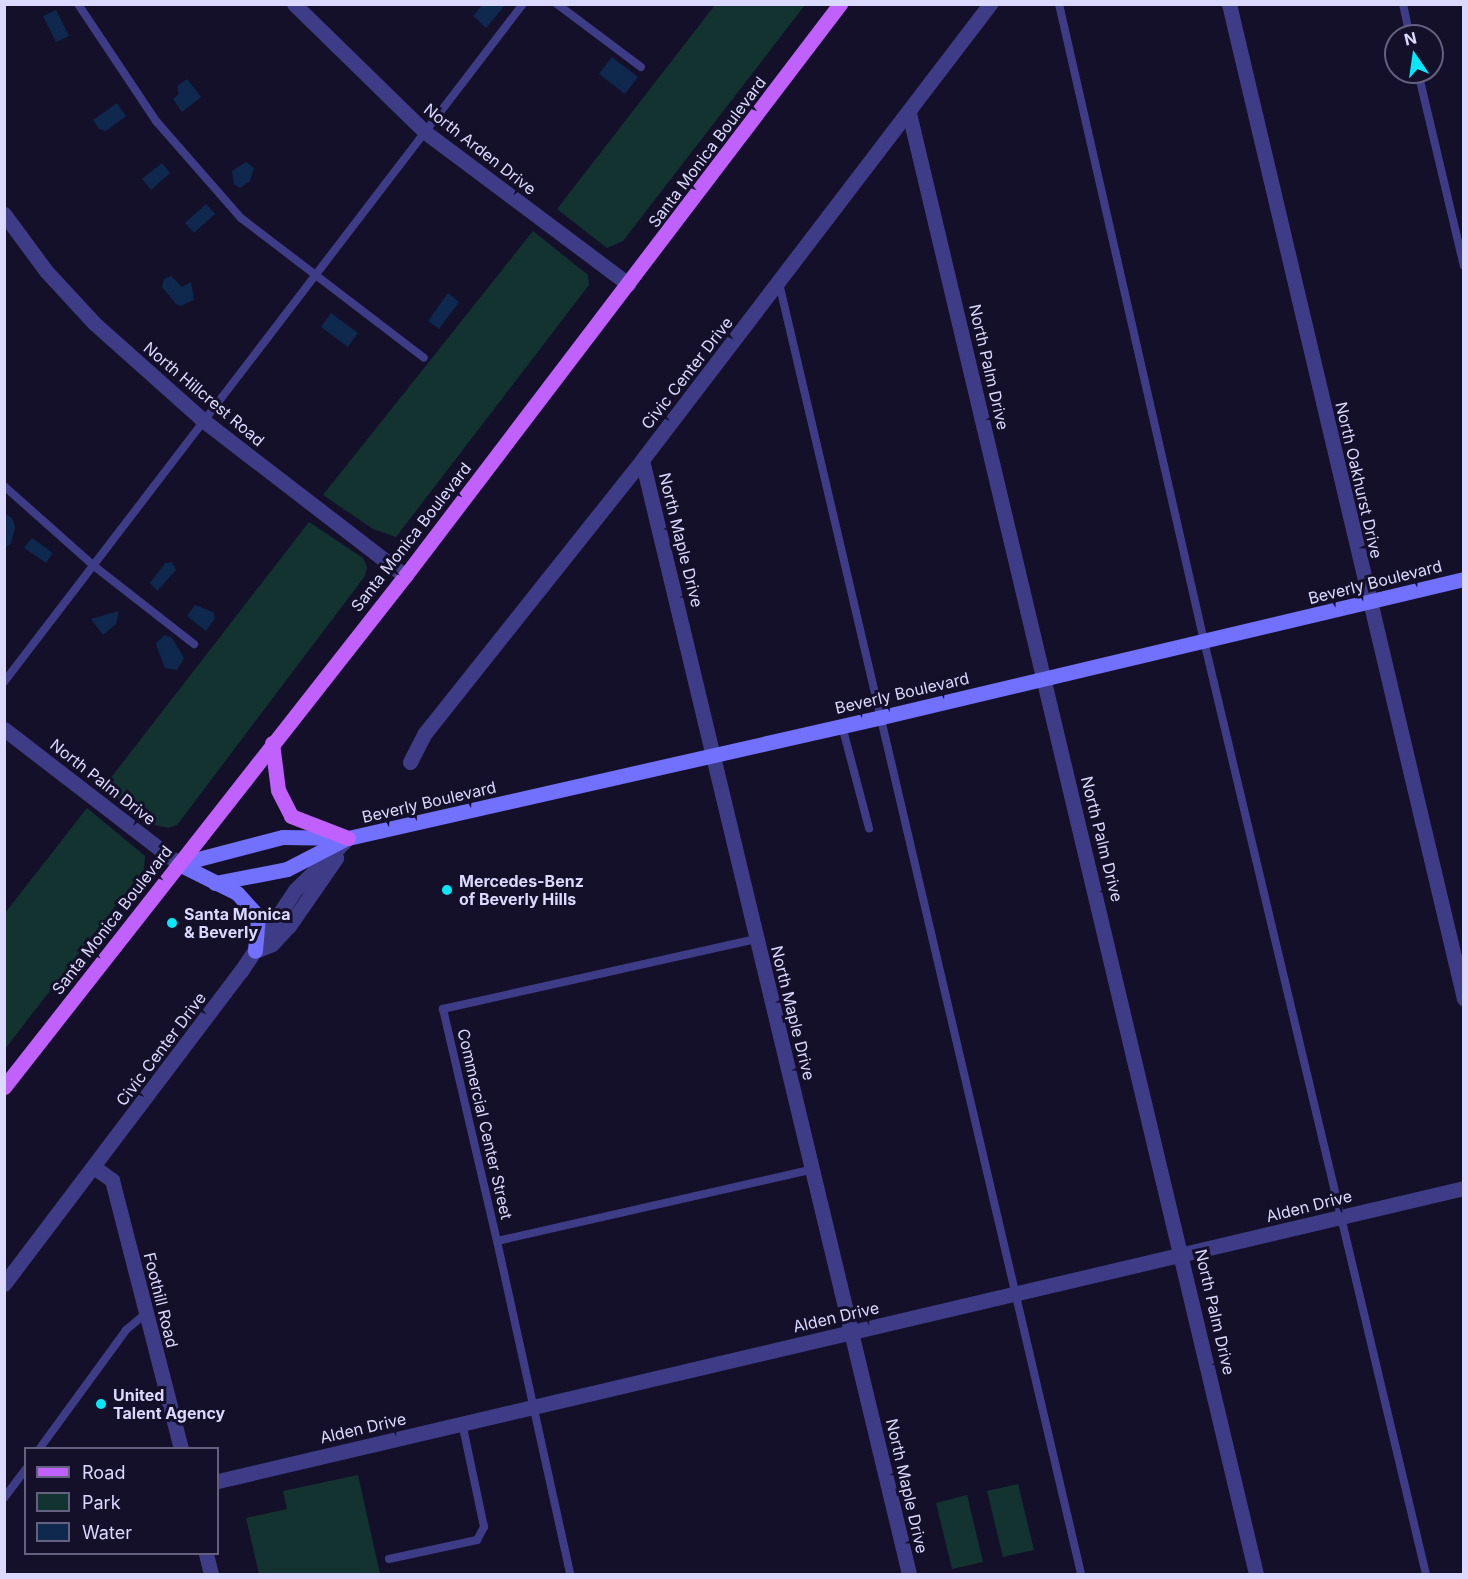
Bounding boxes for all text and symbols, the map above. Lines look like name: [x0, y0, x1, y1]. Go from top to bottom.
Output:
north arrow: [1384, 24, 1444, 84]
text: N: [1402, 27, 1419, 50]
street label: Santa Monica Boulevard: [644, 73, 770, 231]
street label: North Arden Drive: [420, 99, 540, 199]
street label: North Palm Drive: [965, 302, 1013, 432]
street label: Civic Center Drive: [637, 313, 737, 433]
street label: North Hillcrest Road: [140, 338, 268, 450]
street label: North Oakhurst Drive: [1332, 400, 1386, 560]
street label: Santa Monica Boulevard: [347, 459, 475, 615]
street label: North Maple Drive: [655, 471, 707, 609]
street label: Beverly Boulevard: [1306, 556, 1444, 608]
street label: Beverly Boulevard: [833, 668, 971, 718]
street label: North Palm Drive: [46, 735, 160, 829]
street label: North Palm Drive: [1077, 774, 1127, 904]
street label: Beverly Boulevard: [360, 777, 498, 827]
street label: Santa Monica Boulevard: [48, 842, 176, 998]
place label: Mercedes-Benz of Beverly Hills: [459, 871, 584, 909]
marker: Mercedes-Benz of Beverly Hills: [440, 883, 454, 897]
place label: Santa Monica & Beverly: [184, 904, 291, 942]
marker: Santa Monica & Beverly: [165, 916, 179, 930]
street label: North Maple Drive: [767, 944, 819, 1082]
street label: Civic Center Drive: [112, 988, 210, 1110]
street label: Commercial Center Street: [454, 1027, 516, 1221]
street label: Alden Drive: [1264, 1186, 1354, 1226]
street label: North Palm Drive: [1191, 1247, 1239, 1377]
street label: Foothill Road: [140, 1250, 182, 1350]
street label: Alden Drive: [791, 1298, 881, 1336]
place label: United Talent Agency: [113, 1385, 225, 1423]
marker: United Talent Agency: [94, 1397, 108, 1411]
street label: Alden Drive: [318, 1409, 408, 1447]
street label: North Maple Drive: [882, 1417, 932, 1555]
legend: [24, 1447, 219, 1555]
text: Road: [82, 1462, 125, 1483]
text: Park: [82, 1492, 121, 1513]
text: Water: [82, 1522, 132, 1543]

